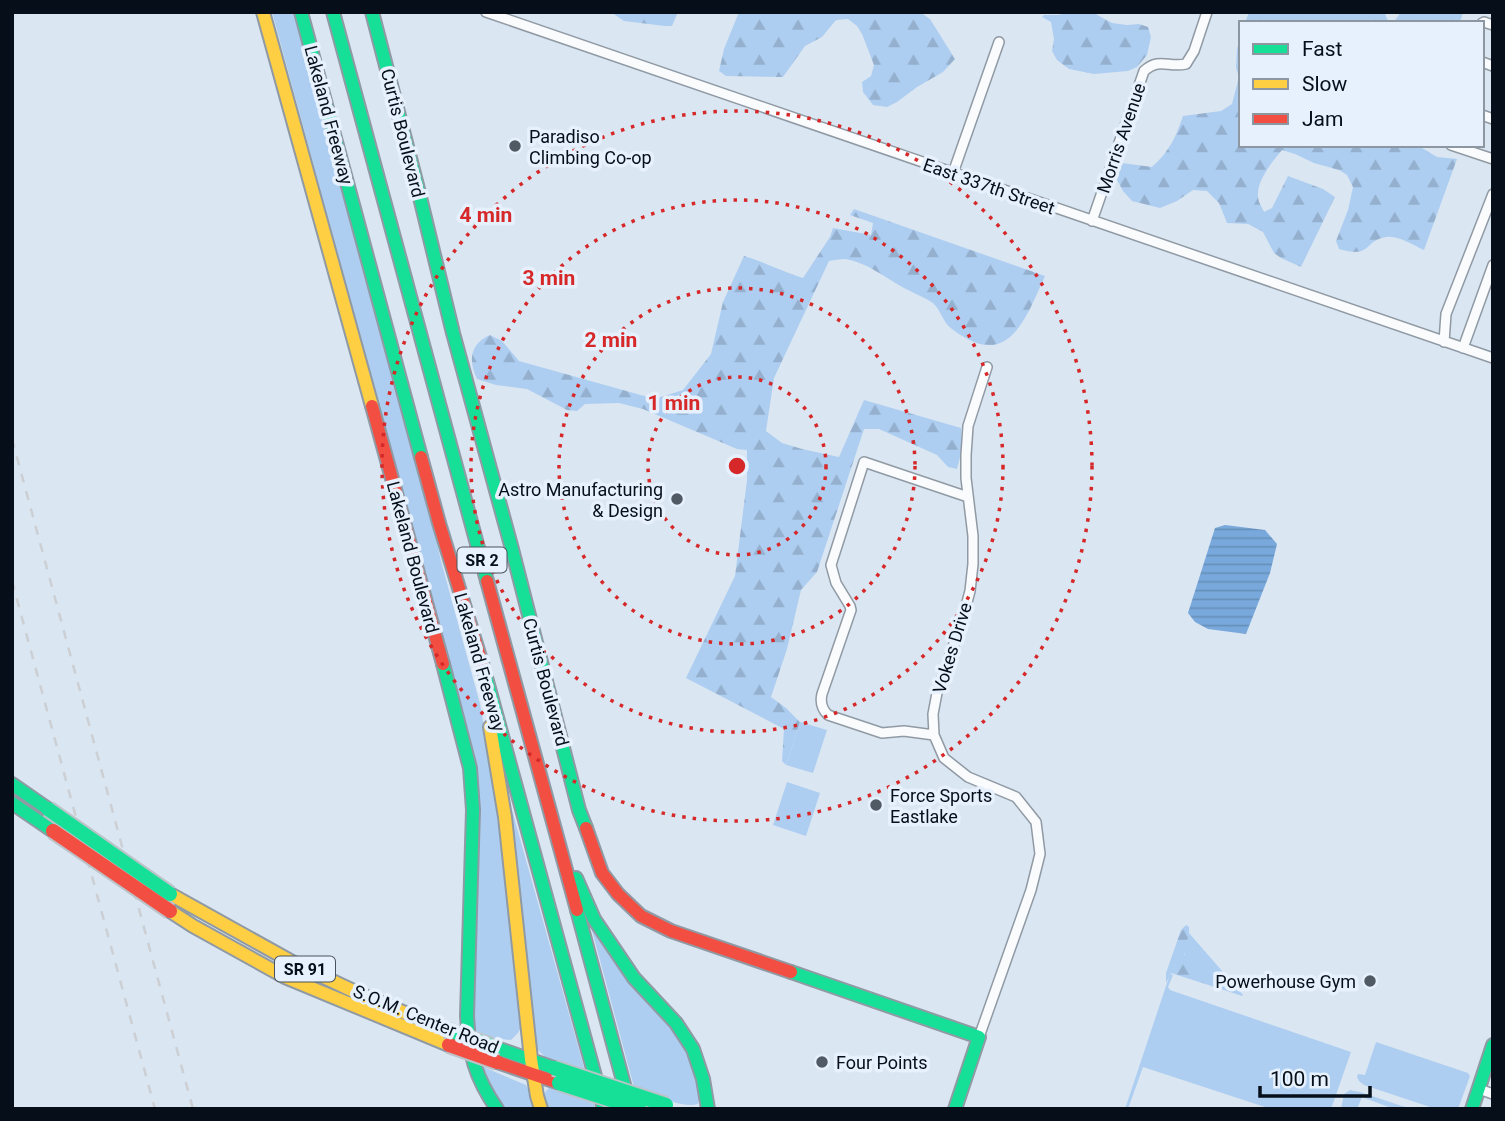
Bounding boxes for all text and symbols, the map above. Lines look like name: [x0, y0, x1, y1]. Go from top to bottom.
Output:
legend: [1239, 21, 1484, 147]
text: Fast: [1302, 37, 1343, 61]
street label: Lakeland Freeway: [300, 43, 358, 187]
street label: Curtis Boulevard: [377, 66, 429, 200]
text: Slow: [1302, 72, 1348, 96]
street label: Morris Avenue: [1092, 80, 1150, 196]
text: Jam: [1302, 107, 1343, 131]
place label: Paradiso Climbing Co-op: [529, 126, 652, 168]
marker: Paradiso Climbing Co-op: [507, 138, 523, 154]
street label: East 337th Street: [920, 154, 1058, 218]
text: 4 min: [460, 203, 512, 227]
text: 3 min: [523, 266, 575, 290]
text: 2 min: [585, 328, 637, 352]
text: 1 min: [648, 391, 700, 415]
centre of rings: [725, 454, 749, 478]
street label: Lakeland Boulevard: [383, 479, 443, 635]
place label: Astro Manufacturing & Design: [498, 479, 663, 521]
marker: Astro Manufacturing & Design: [669, 491, 685, 507]
road number: SR 2: [458, 548, 506, 572]
street label: Lakeland Freeway: [450, 590, 510, 734]
street label: Vokes Drive: [928, 600, 976, 696]
street label: Curtis Boulevard: [519, 616, 573, 748]
place label: Force Sports Eastlake: [890, 785, 992, 827]
marker: Force Sports Eastlake: [868, 797, 884, 813]
road number: SR 91: [275, 956, 335, 981]
place label: Powerhouse Gym: [1215, 971, 1356, 992]
marker: Powerhouse Gym: [1362, 973, 1378, 989]
street label: S.O.M. Center Road: [350, 980, 502, 1058]
place label: Four Points: [836, 1052, 928, 1073]
marker: Four Points: [814, 1054, 830, 1070]
scale bar: [1260, 1054, 1370, 1098]
text: 100 m: [1270, 1067, 1329, 1091]

